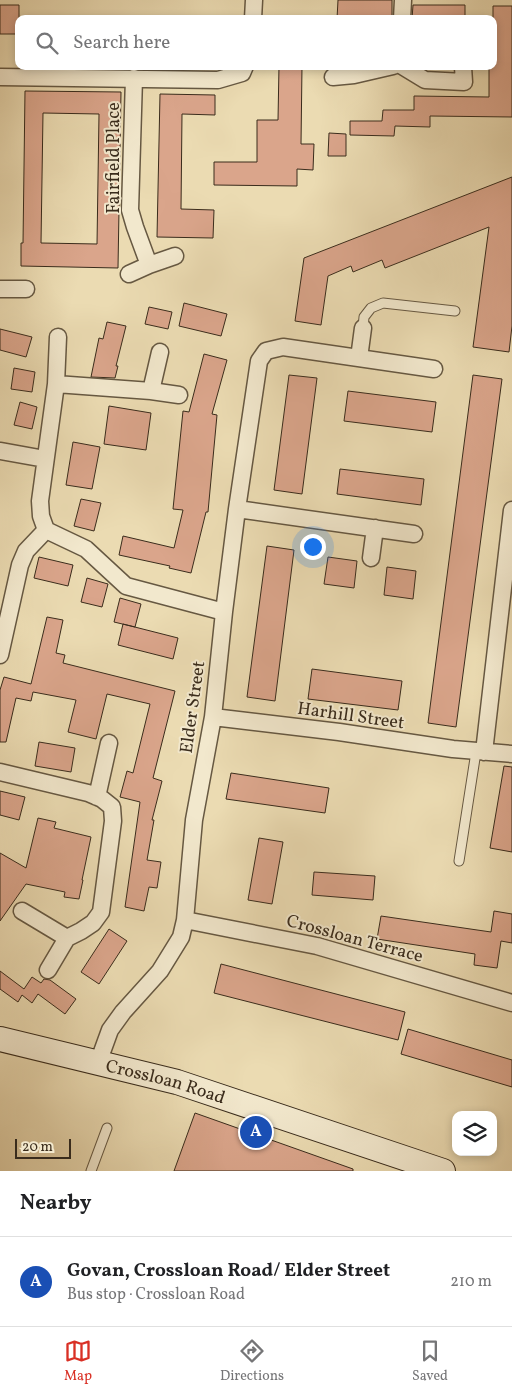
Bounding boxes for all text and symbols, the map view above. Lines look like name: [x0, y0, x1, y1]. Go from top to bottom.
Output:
search box: [15, 15, 497, 70]
icon: search: [33, 29, 61, 57]
text: Search here: [73, 30, 170, 56]
street label: Fairfield Place: [102, 102, 127, 214]
your location: [300, 534, 326, 560]
street label: Elder Street: [175, 659, 212, 755]
street label: Harhill Street: [296, 697, 406, 736]
street label: Crossloan Terrace: [284, 909, 426, 970]
street label: Crossloan Road: [103, 1054, 228, 1111]
map controls: [452, 1111, 497, 1156]
button: layers: [452, 1111, 497, 1156]
pin: A: [240, 1113, 272, 1151]
scale bar: [15, 1136, 71, 1159]
text: 20 m: [22, 1138, 53, 1157]
text: Nearby: [20, 1189, 91, 1218]
text: Govan, Crossloan Road/ Elder Street: [67, 1258, 390, 1284]
text: A: [30, 1271, 42, 1293]
text: 210 m: [450, 1271, 492, 1293]
text: Bus stop · Crossloan Road: [67, 1284, 245, 1306]
tab: Map: [64, 1337, 92, 1386]
tab: Directions: [220, 1337, 284, 1386]
tab: Saved: [412, 1337, 448, 1386]

